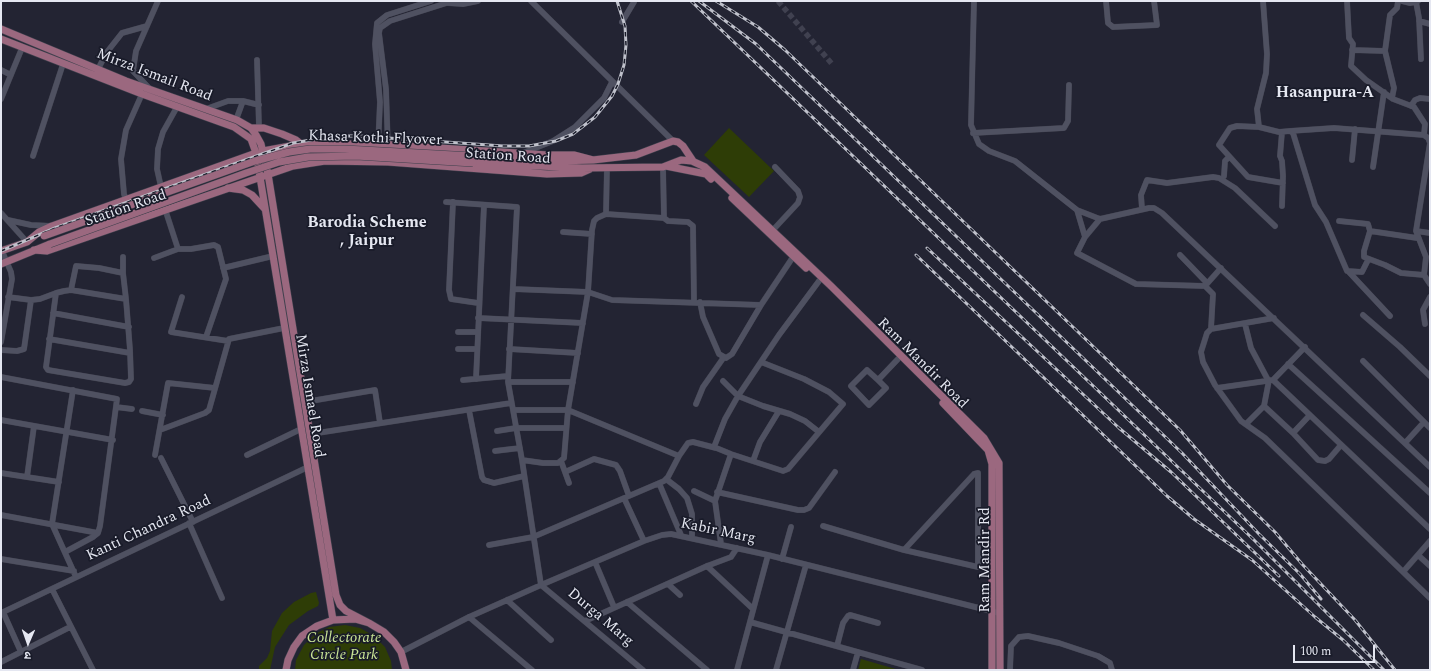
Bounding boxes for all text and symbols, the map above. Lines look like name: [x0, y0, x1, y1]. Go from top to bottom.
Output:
street label: Mirza Ismail Road: [94, 46, 214, 106]
district label: Hasanpura-A: [1276, 84, 1374, 104]
street label: Khasa Kothi Flyover: [308, 128, 442, 150]
street label: Station Road: [465, 145, 551, 169]
street label: Station Road: [83, 187, 169, 231]
district label: Barodia Scheme , Jaipur: [307, 214, 427, 252]
street label: Ram Mandir Road: [873, 315, 971, 413]
street label: Mirza Ismael Road: [290, 333, 328, 459]
street label: Kanti Chandra Road: [84, 492, 214, 566]
street label: Ram Mandir Rd: [977, 507, 995, 613]
street label: Kabir Marg: [679, 515, 757, 549]
street label: Durga Marg: [563, 585, 637, 651]
north arrow: [8, 623, 48, 663]
park label: Collectorate Circle Park: [307, 630, 381, 665]
scale bar: [1295, 637, 1377, 663]
text: 100 m: [1300, 642, 1331, 661]
text: उ: [24, 647, 31, 664]

